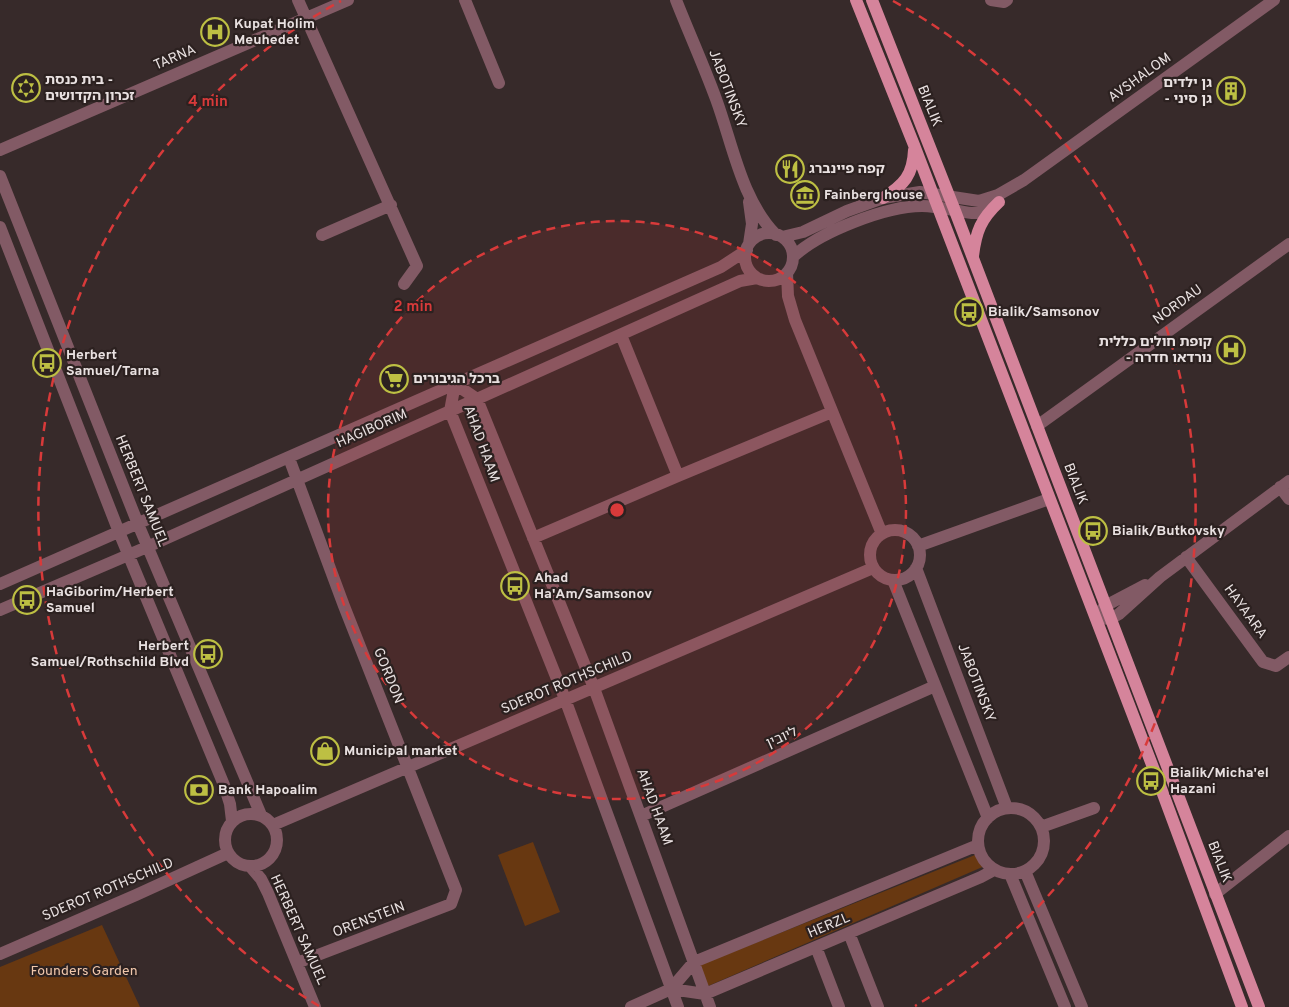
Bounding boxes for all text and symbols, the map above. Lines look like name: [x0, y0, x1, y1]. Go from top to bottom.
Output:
place label: Kupat Holim Meuhedet: [234, 16, 315, 49]
hospital icon: Kupat Holim Meuhedet: [200, 17, 230, 47]
street label: TARNA: [151, 42, 199, 74]
street label: JABOTINSKY: [704, 47, 750, 131]
street label: AVSHALOM: [1105, 50, 1175, 106]
place label: בית כנסת - זכרון הקדושים: [45, 72, 135, 105]
synagogue icon: בית כנסת - זכרון הקדושים: [11, 73, 41, 103]
place label: גן ילדים - גן סיני: [1163, 75, 1212, 108]
building icon: גן ילדים - גן סיני: [1216, 76, 1246, 106]
street label: BIALIK: [913, 83, 945, 129]
text: 4 min: [188, 93, 228, 112]
restaurant icon: קפה פיינברג: [775, 154, 805, 184]
place label: קפה פיינברג: [809, 161, 885, 178]
museum icon: Fainberg house: [790, 180, 820, 210]
place label: Fainberg house: [824, 187, 923, 204]
street label: NORDAU: [1150, 281, 1206, 329]
bus stop icon: Bialik/Samsonov: [954, 297, 984, 327]
text: 2 min: [393, 298, 433, 317]
place label: Bialik/Samsonov: [988, 304, 1100, 321]
place label: קופת חולים כללית - נורדאו חדרה: [1099, 334, 1212, 367]
hospital icon: קופת חולים כללית - נורדאו חדרה: [1216, 335, 1246, 365]
place label: Herbert Samuel/Tarna: [66, 347, 159, 380]
bus stop icon: Herbert Samuel/Tarna: [32, 348, 62, 378]
supermarket icon: ברכל הגיבורים: [379, 364, 409, 394]
place label: ברכל הגיבורים: [413, 371, 500, 388]
street label: AHAD HAAM: [459, 403, 503, 485]
street label: HAGIBORIM: [334, 406, 410, 452]
street label: HERBERT SAMUEL: [111, 433, 171, 549]
street label: BIALIK: [1059, 461, 1091, 507]
centre of rings: [608, 501, 626, 519]
bus stop icon: Bialik/Butkovsky: [1078, 516, 1108, 546]
place label: Bialik/Butkovsky: [1112, 523, 1225, 540]
place label: Ahad Ha'Am/Samsonov: [534, 570, 652, 603]
bus stop icon: Ahad Ha'Am/Samsonov: [500, 571, 530, 601]
street label: HAYAARA: [1220, 582, 1270, 642]
place label: HaGiborim/Herbert Samuel: [46, 584, 174, 617]
bus stop icon: HaGiborim/Herbert Samuel: [12, 585, 42, 615]
place label: Herbert Samuel/Rothschild Blvd: [31, 638, 189, 671]
bus stop icon: Herbert Samuel/Rothschild Blvd: [193, 639, 223, 669]
street label: JABOTINSKY: [953, 641, 999, 725]
street label: GORDON: [369, 646, 407, 706]
street label: SDEROT ROTHSCHILD: [499, 648, 635, 718]
street label: ליובין: [764, 724, 800, 752]
shop icon: Municipal market: [310, 736, 340, 766]
place label: Municipal market: [344, 743, 458, 760]
place label: Bialik/Micha'el Hazani: [1170, 765, 1269, 798]
street label: AHAD HAAM: [632, 766, 676, 848]
bus stop icon: Bialik/Micha'el Hazani: [1136, 766, 1166, 796]
bank icon: Bank Hapoalim: [184, 775, 214, 805]
place label: Bank Hapoalim: [218, 782, 318, 799]
street label: BIALIK: [1203, 839, 1235, 885]
street label: SDEROT ROTHSCHILD: [40, 855, 176, 925]
street label: HERBERT SAMUEL: [266, 872, 330, 988]
street label: ORENSTEIN: [330, 898, 408, 942]
street label: HERZL: [805, 909, 853, 942]
park label: Founders Garden: [30, 963, 138, 980]

